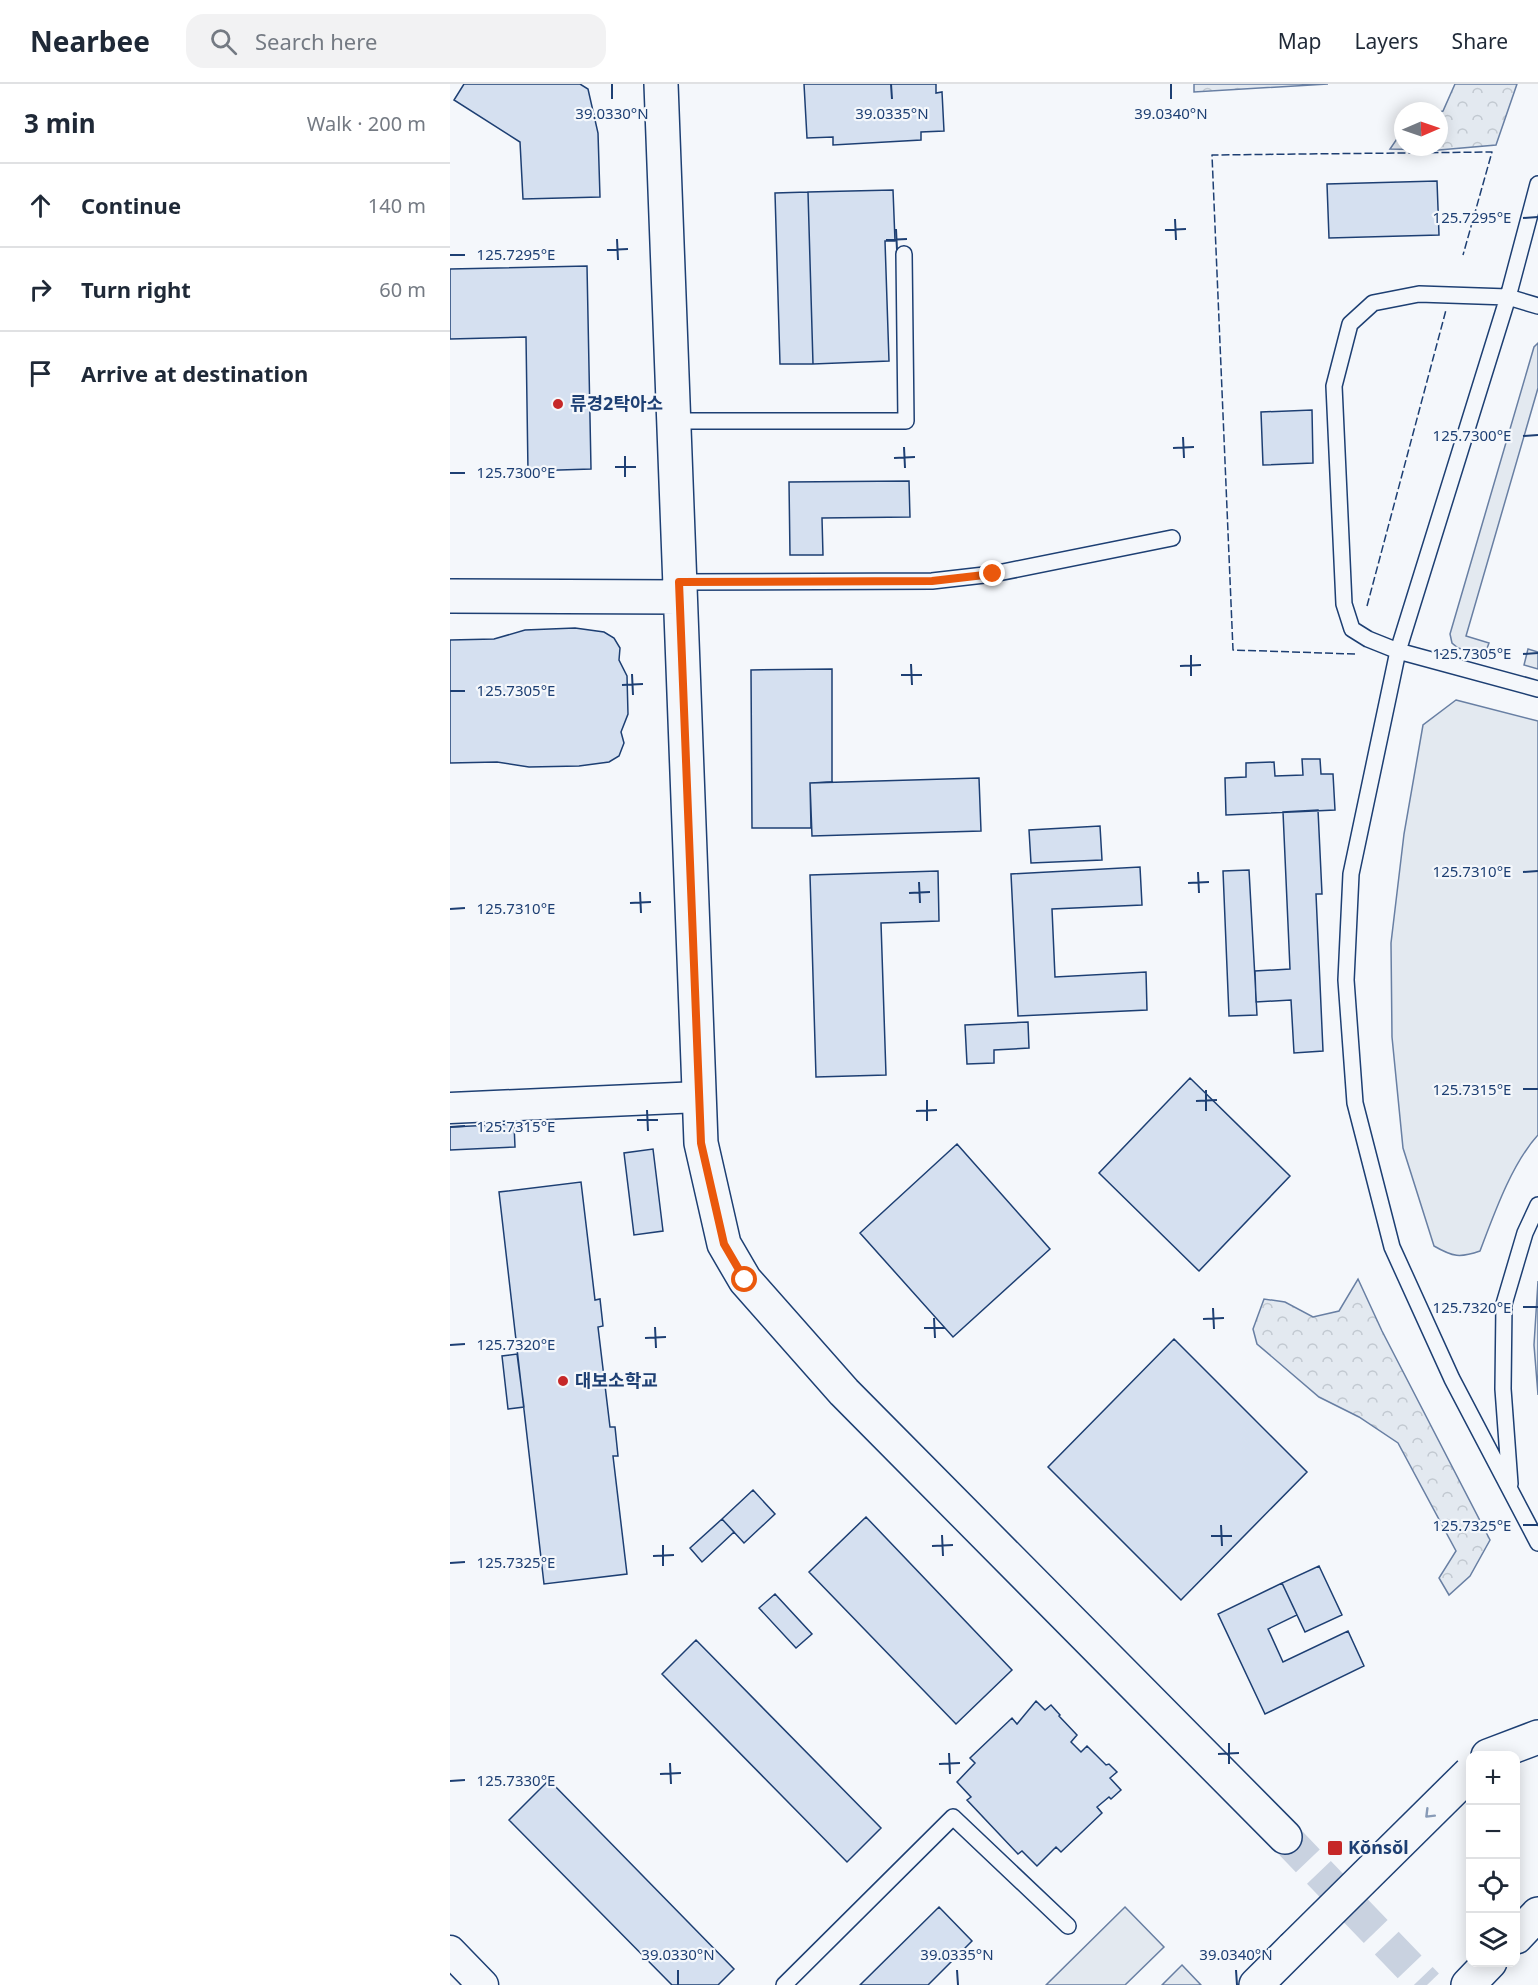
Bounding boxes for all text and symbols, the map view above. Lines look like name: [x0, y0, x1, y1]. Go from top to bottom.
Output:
search box: [186, 14, 606, 68]
text: Nearbee: [30, 22, 150, 60]
icon: search: [207, 25, 240, 58]
text: Search here: [255, 26, 377, 56]
text: Map: [1278, 27, 1322, 55]
text: Layers: [1355, 27, 1419, 55]
text: Share: [1452, 27, 1508, 55]
north arrow: [1394, 102, 1448, 156]
text: 39.0330°N: [575, 103, 649, 123]
text: 39.0335°N: [855, 103, 929, 123]
text: 39.0340°N: [1134, 103, 1208, 123]
text: 3 min: [24, 105, 96, 141]
text: Walk · 200 m: [307, 110, 426, 137]
icon: ahead: [24, 189, 57, 222]
text: Continue: [81, 190, 181, 220]
text: 140 m: [368, 192, 426, 219]
text: 125.7295°E: [1433, 207, 1511, 227]
text: 125.7295°E: [477, 244, 555, 264]
icon: right: [24, 273, 57, 306]
text: Turn right: [81, 274, 191, 304]
text: 60 m: [379, 276, 426, 303]
icon: arrive: [24, 357, 57, 390]
text: Arrive at destination: [81, 358, 308, 388]
place label: 류경2탁아소: [570, 391, 663, 415]
marker: 류경2탁아소: [551, 397, 565, 411]
text: 125.7300°E: [1433, 425, 1511, 445]
text: 125.7300°E: [477, 462, 555, 482]
route end: [979, 560, 1005, 586]
text: 125.7305°E: [1433, 643, 1511, 663]
text: 125.7305°E: [477, 680, 555, 700]
text: 125.7310°E: [1433, 861, 1511, 881]
text: 125.7310°E: [477, 898, 555, 918]
text: 125.7315°E: [1433, 1079, 1511, 1099]
text: 125.7315°E: [477, 1116, 555, 1136]
route start: [731, 1266, 757, 1292]
text: 125.7320°E: [1433, 1297, 1511, 1317]
text: 125.7320°E: [477, 1334, 555, 1354]
place label: 대보소학교: [575, 1368, 658, 1392]
marker: 대보소학교: [556, 1374, 570, 1388]
text: 125.7325°E: [1433, 1515, 1511, 1535]
text: 125.7325°E: [477, 1552, 555, 1572]
map controls: [1466, 1751, 1520, 1967]
button: +: [1466, 1751, 1520, 1805]
text: 125.7330°E: [477, 1770, 555, 1790]
button: −: [1466, 1805, 1520, 1859]
one-way arrow: [1425, 1807, 1436, 1818]
place label: Kŏnsŏl: [1348, 1835, 1409, 1859]
marker: Kŏnsŏl: [1326, 1839, 1344, 1857]
button: locate: [1466, 1859, 1520, 1913]
button: layers: [1466, 1913, 1520, 1967]
text: 39.0330°N: [641, 1944, 715, 1964]
text: 39.0335°N: [920, 1944, 994, 1964]
text: 39.0340°N: [1199, 1944, 1273, 1964]

